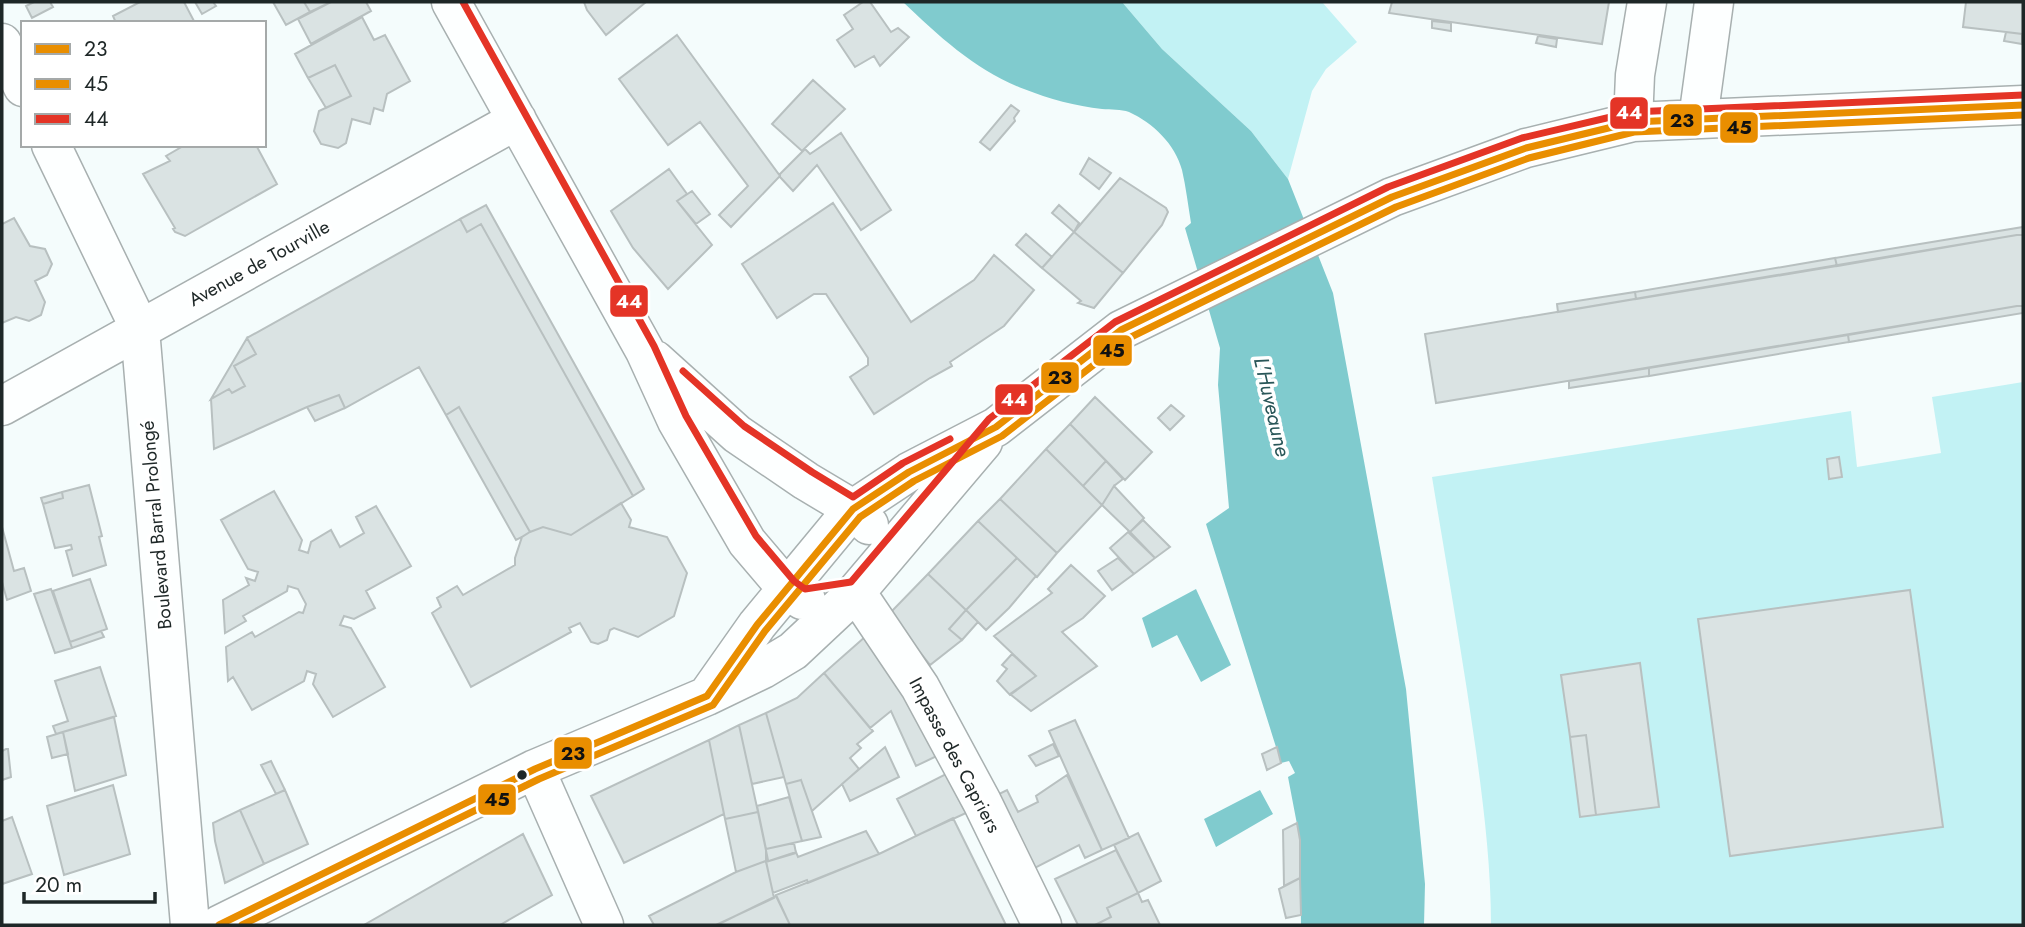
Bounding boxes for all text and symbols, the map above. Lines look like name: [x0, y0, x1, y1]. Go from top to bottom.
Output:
legend: [21, 21, 266, 147]
text: 23: [84, 34, 107, 64]
text: 45: [84, 69, 108, 99]
line badge: 44: [1609, 96, 1649, 130]
text: 44: [1616, 99, 1642, 126]
line badge: 23: [1662, 103, 1703, 137]
text: 44: [84, 104, 109, 134]
text: 23: [1670, 107, 1694, 134]
line badge: 45: [1719, 111, 1759, 144]
text: 45: [1726, 114, 1752, 141]
street label: Avenue de Tourville: [184, 213, 335, 313]
line badge: 44: [609, 284, 649, 318]
text: 44: [616, 288, 642, 315]
line badge: 45: [1092, 334, 1133, 367]
text: 45: [1099, 337, 1125, 364]
water label: L'Huveaune: [1246, 354, 1298, 460]
line badge: 23: [1040, 361, 1080, 394]
text: 23: [1048, 364, 1072, 391]
line badge: 44: [994, 383, 1034, 416]
text: 44: [1001, 386, 1027, 413]
street label: Boulevard Barral Prolongé: [133, 419, 179, 630]
street label: Impasse des Capriers: [903, 672, 1008, 838]
line badge: 23: [553, 736, 593, 770]
text: 23: [561, 740, 585, 767]
unlabelled marker: [515, 768, 529, 782]
line badge: 45: [477, 783, 517, 816]
text: 45: [484, 786, 510, 813]
scale bar: [24, 860, 156, 904]
text: 20 m: [35, 870, 82, 900]

